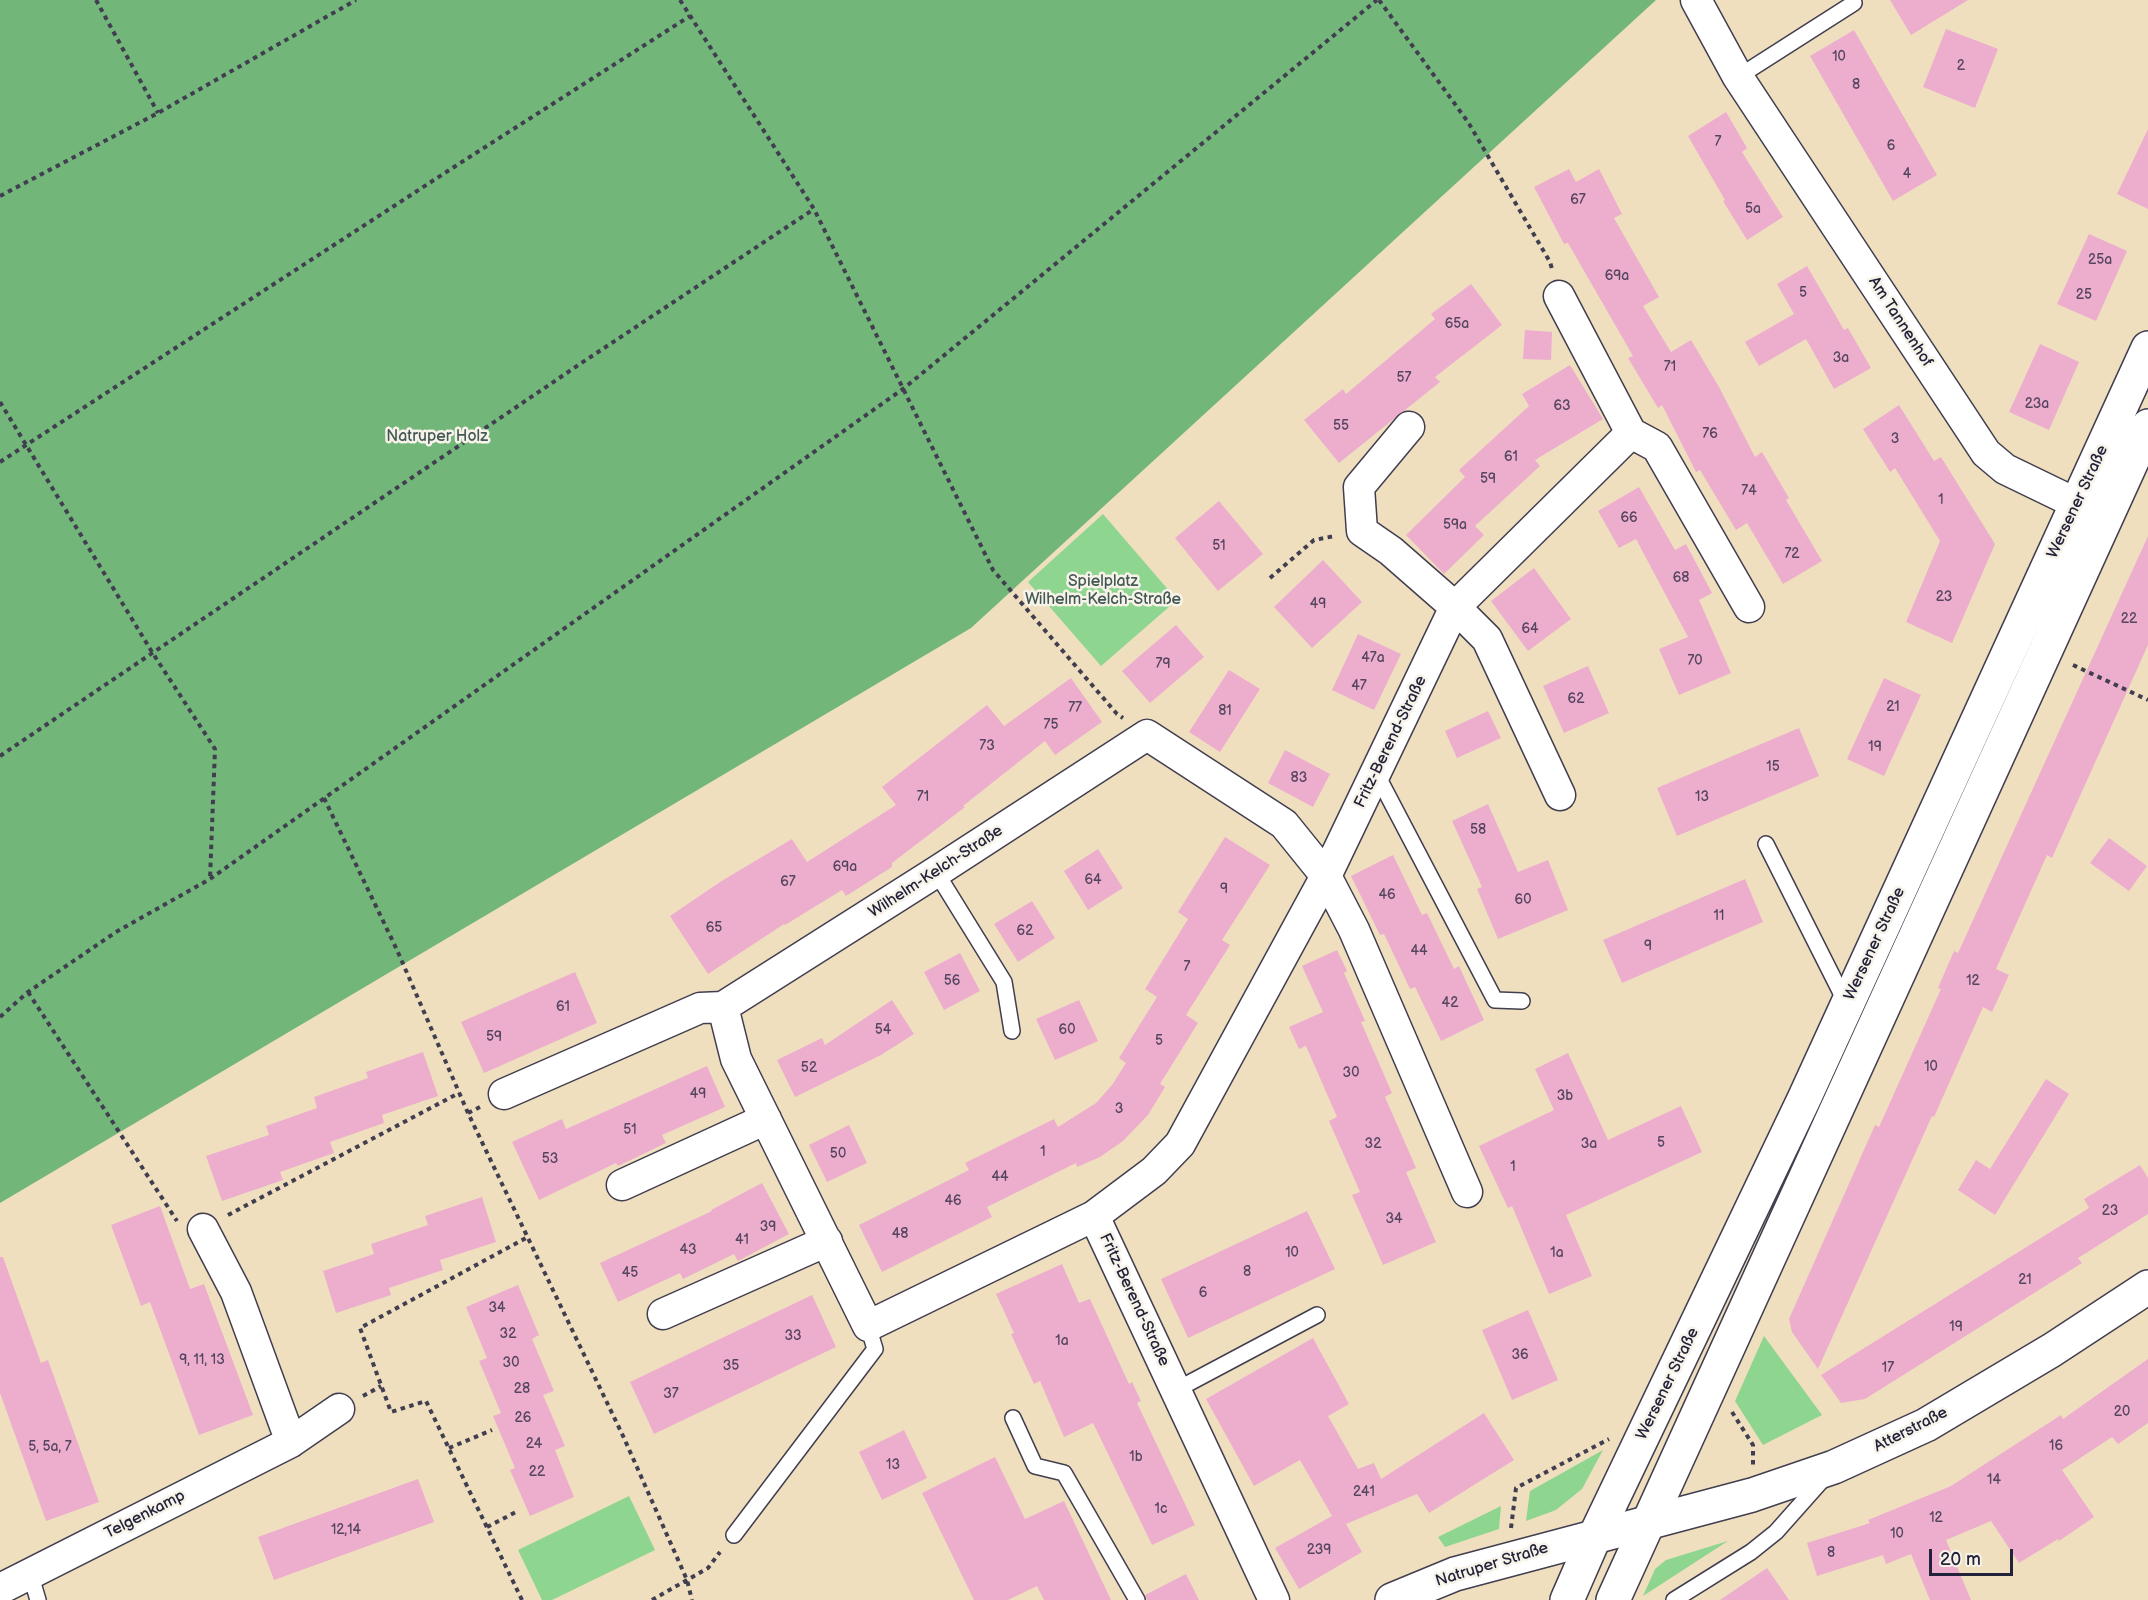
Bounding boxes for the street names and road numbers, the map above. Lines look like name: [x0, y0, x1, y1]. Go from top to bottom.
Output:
street label: Am Tannenhof: [1864, 273, 1936, 371]
street label: Wersener Straße: [2043, 442, 2113, 562]
street label: Fritz-Berend-Straße: [1351, 673, 1431, 811]
street label: Wilhelm-Kelch-Straße: [865, 821, 1007, 923]
street label: Wersener Straße: [1840, 884, 1910, 1004]
street label: Fritz-Berend-Straße: [1095, 1230, 1173, 1370]
street label: Wersener Straße: [1633, 1325, 1703, 1443]
street label: Atterstraße: [1871, 1403, 1951, 1457]
street label: Telgenkamp: [102, 1487, 188, 1543]
street label: Natruper Straße: [1433, 1539, 1551, 1591]

